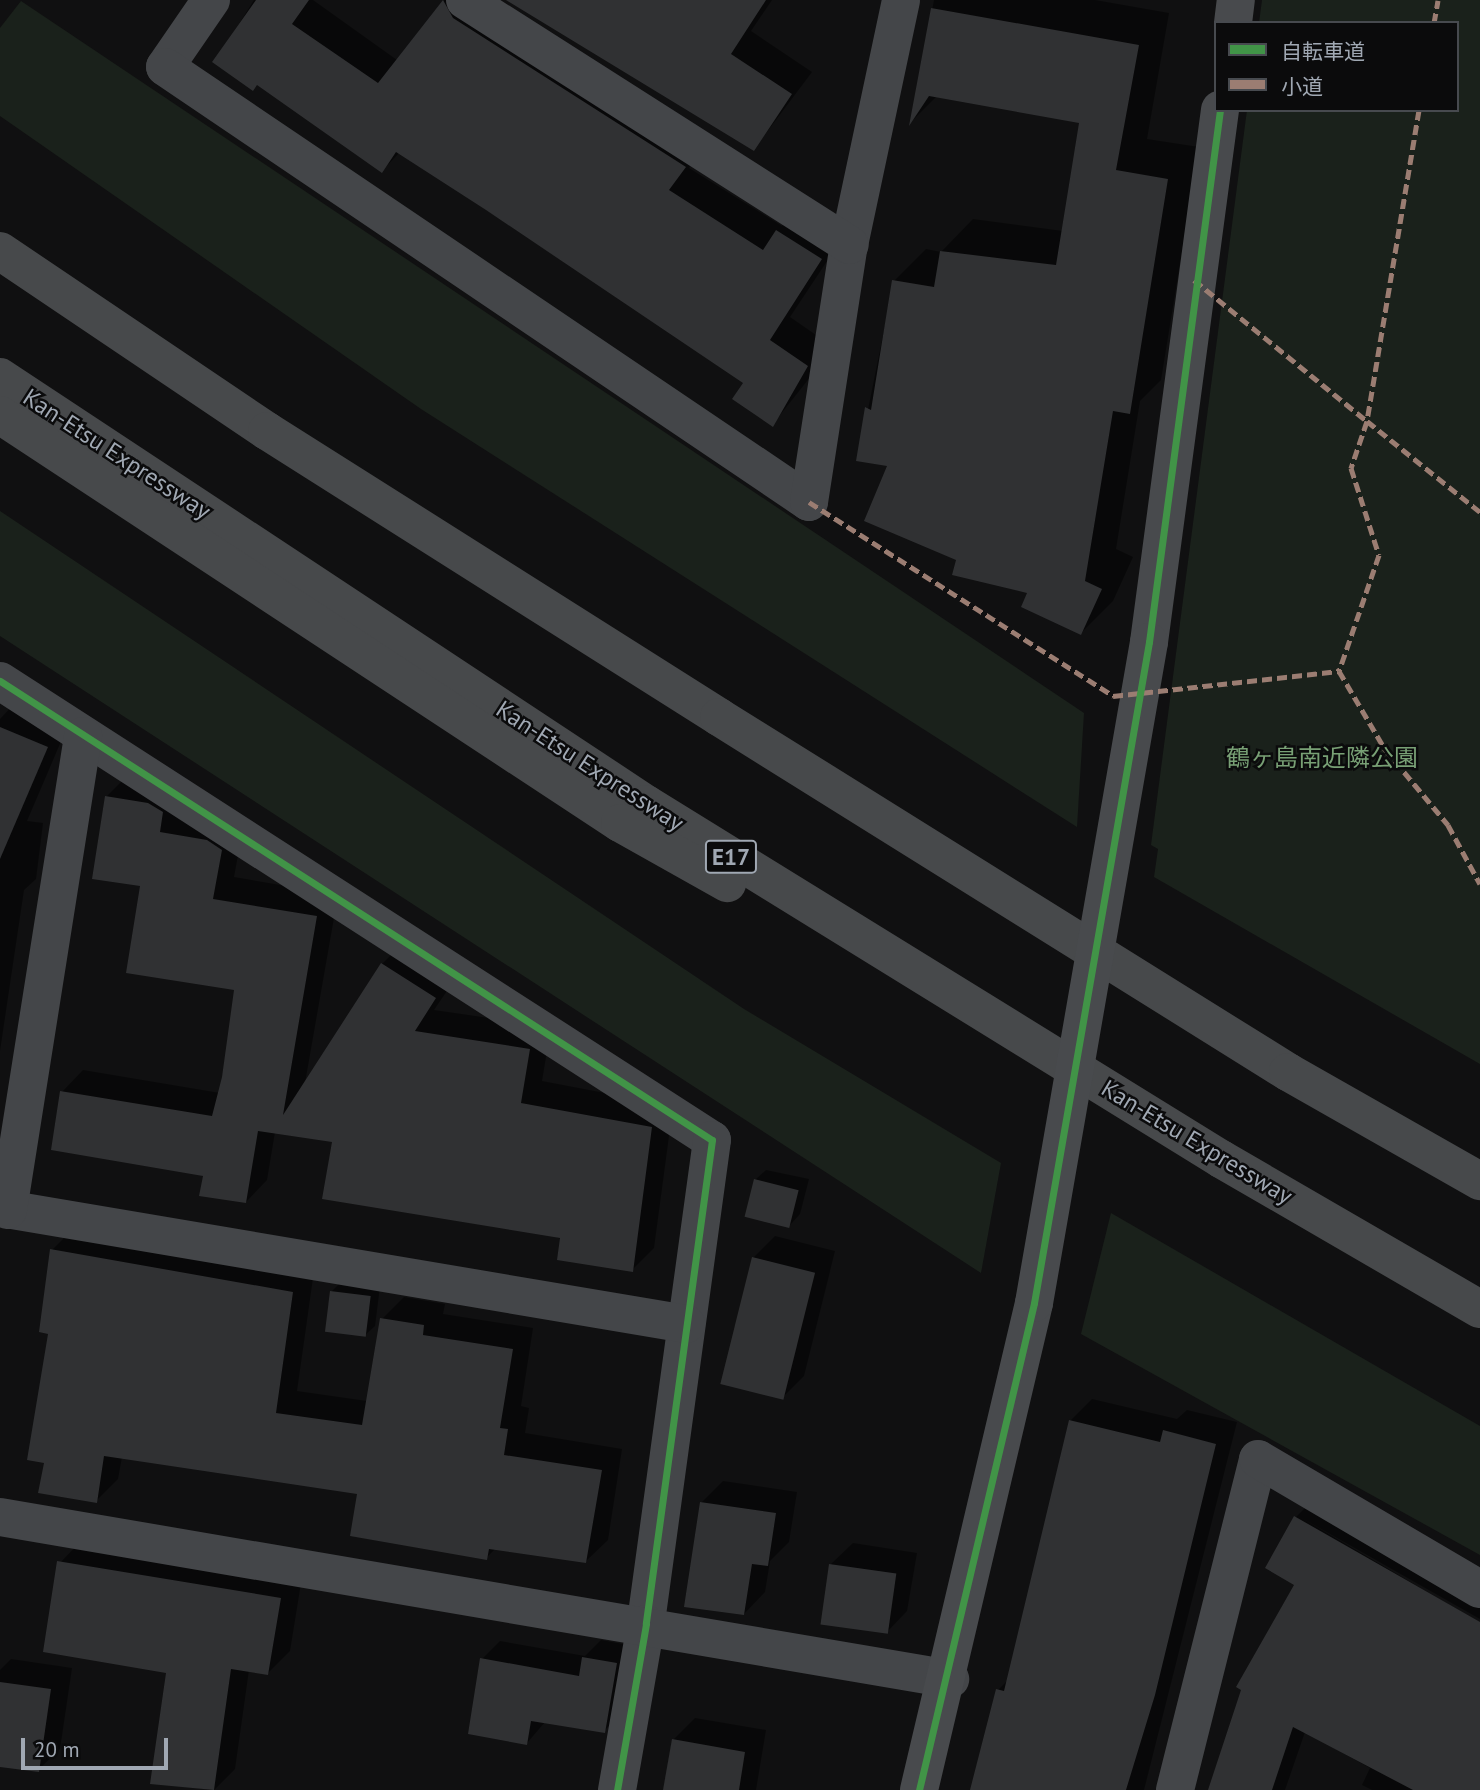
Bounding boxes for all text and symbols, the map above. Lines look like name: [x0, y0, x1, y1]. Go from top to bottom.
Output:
legend: [1214, 21, 1459, 112]
text: 自転車道: [1281, 38, 1365, 65]
text: 小道: [1281, 73, 1323, 100]
street label: Kan-Etsu Expressway: [18, 383, 216, 525]
street label: Kan-Etsu Expressway: [491, 695, 689, 837]
park label: 鶴ヶ島南近隣公園: [1226, 744, 1418, 772]
road number: E17: [705, 838, 757, 876]
street label: Kan-Etsu Expressway: [1096, 1074, 1298, 1210]
scale bar: [24, 1724, 172, 1768]
text: 20 m: [34, 1736, 80, 1763]

